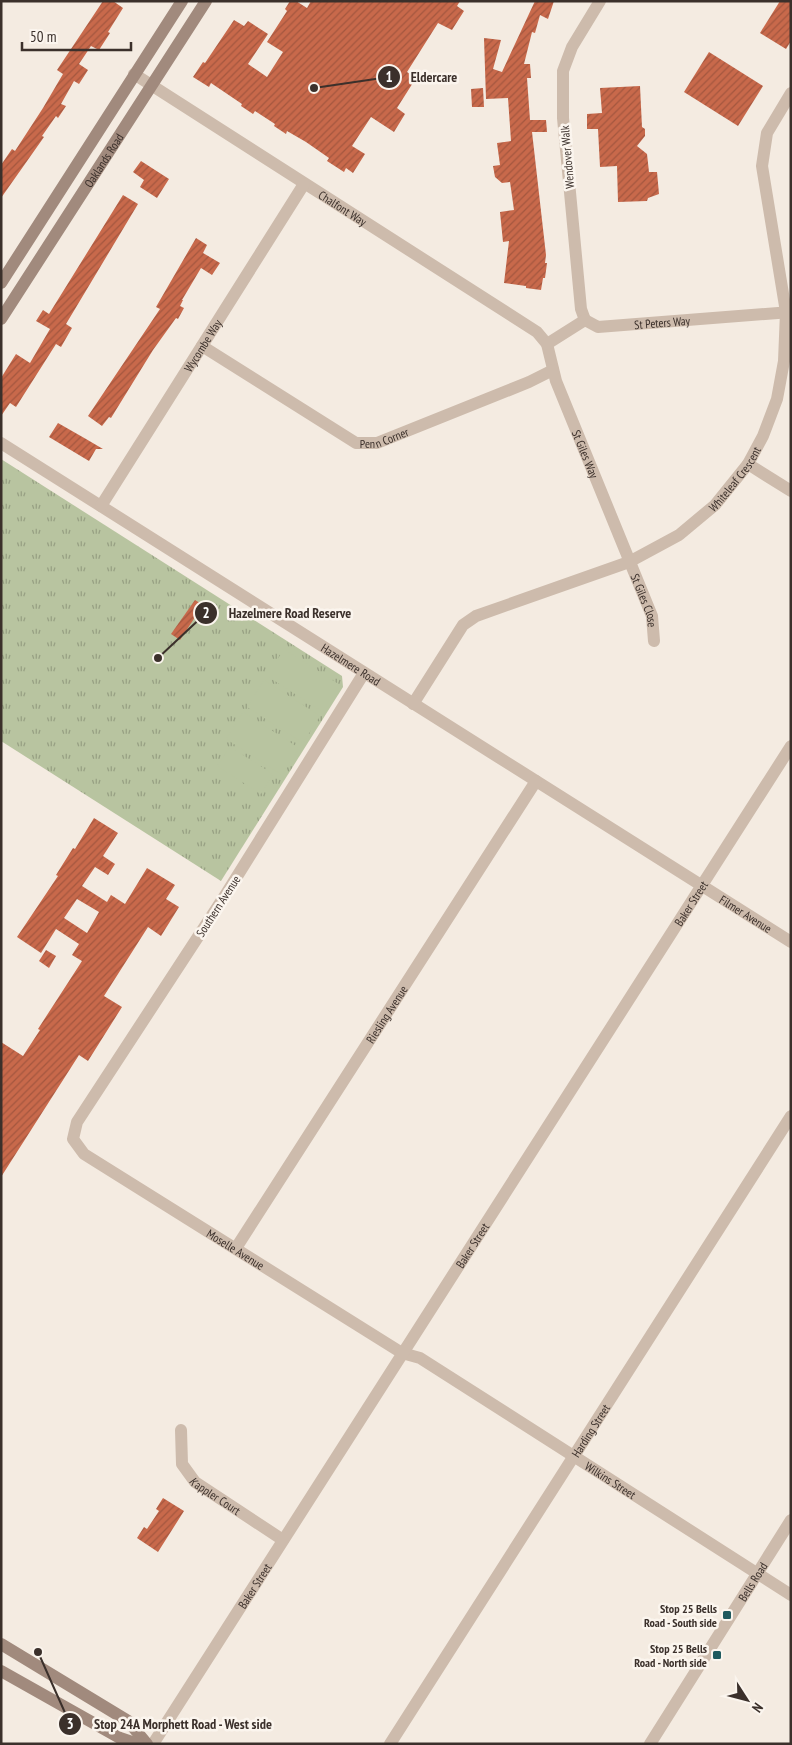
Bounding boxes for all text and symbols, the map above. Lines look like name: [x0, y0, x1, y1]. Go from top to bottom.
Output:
scale bar: [22, 20, 131, 52]
text: 50 m: [30, 27, 56, 46]
callout: Eldercare: [376, 63, 468, 92]
text: 1: [385, 67, 393, 86]
text: Eldercare: [411, 68, 457, 86]
street label: Wendover Walk: [557, 124, 577, 189]
street label: Oaklands Road: [81, 130, 126, 190]
street label: Chalfont Way: [316, 187, 370, 229]
street label: St Peters Way: [634, 312, 691, 332]
street label: Wycombe Way: [180, 316, 225, 374]
street label: Penn Corner: [360, 423, 411, 451]
street label: St Giles Way: [569, 428, 603, 481]
street label: Whiteleaf Crescent: [706, 443, 764, 515]
street label: St Giles Close: [628, 571, 660, 628]
callout: Hazelmere Road Reserve: [193, 598, 361, 627]
text: 2: [202, 603, 210, 622]
text: Hazelmere Road Reserve: [229, 604, 351, 622]
street label: Hazelmere Road: [319, 640, 383, 688]
street label: Southern Avenue: [193, 872, 243, 940]
street label: Baker Street: [671, 877, 711, 929]
street label: Filmer Avenue: [717, 891, 775, 936]
street label: Riesling Avenue: [362, 982, 410, 1046]
street label: Baker Street: [452, 1219, 492, 1271]
street label: Moselle Avenue: [204, 1225, 267, 1273]
street label: Harding Street: [568, 1400, 613, 1460]
street label: Wilkins Street: [582, 1458, 639, 1502]
street label: Kappler Court: [187, 1475, 244, 1518]
street label: Bells Road: [734, 1559, 770, 1604]
street label: Baker Street: [234, 1560, 275, 1611]
place label: Stop 25 Bells Road - South side: [644, 1601, 717, 1630]
marker: Stop 25 Bells Road - South side: [721, 1609, 733, 1621]
place label: Stop 25 Bells Road - North side: [634, 1641, 707, 1670]
marker: Stop 25 Bells Road - North side: [711, 1649, 723, 1661]
north arrow: [722, 1675, 772, 1725]
text: N: [748, 1699, 767, 1716]
callout: Stop 24A Morphett Road - West side: [58, 1709, 283, 1738]
text: 3: [66, 1714, 74, 1733]
text: Stop 24A Morphett Road - West side: [94, 1715, 272, 1733]

